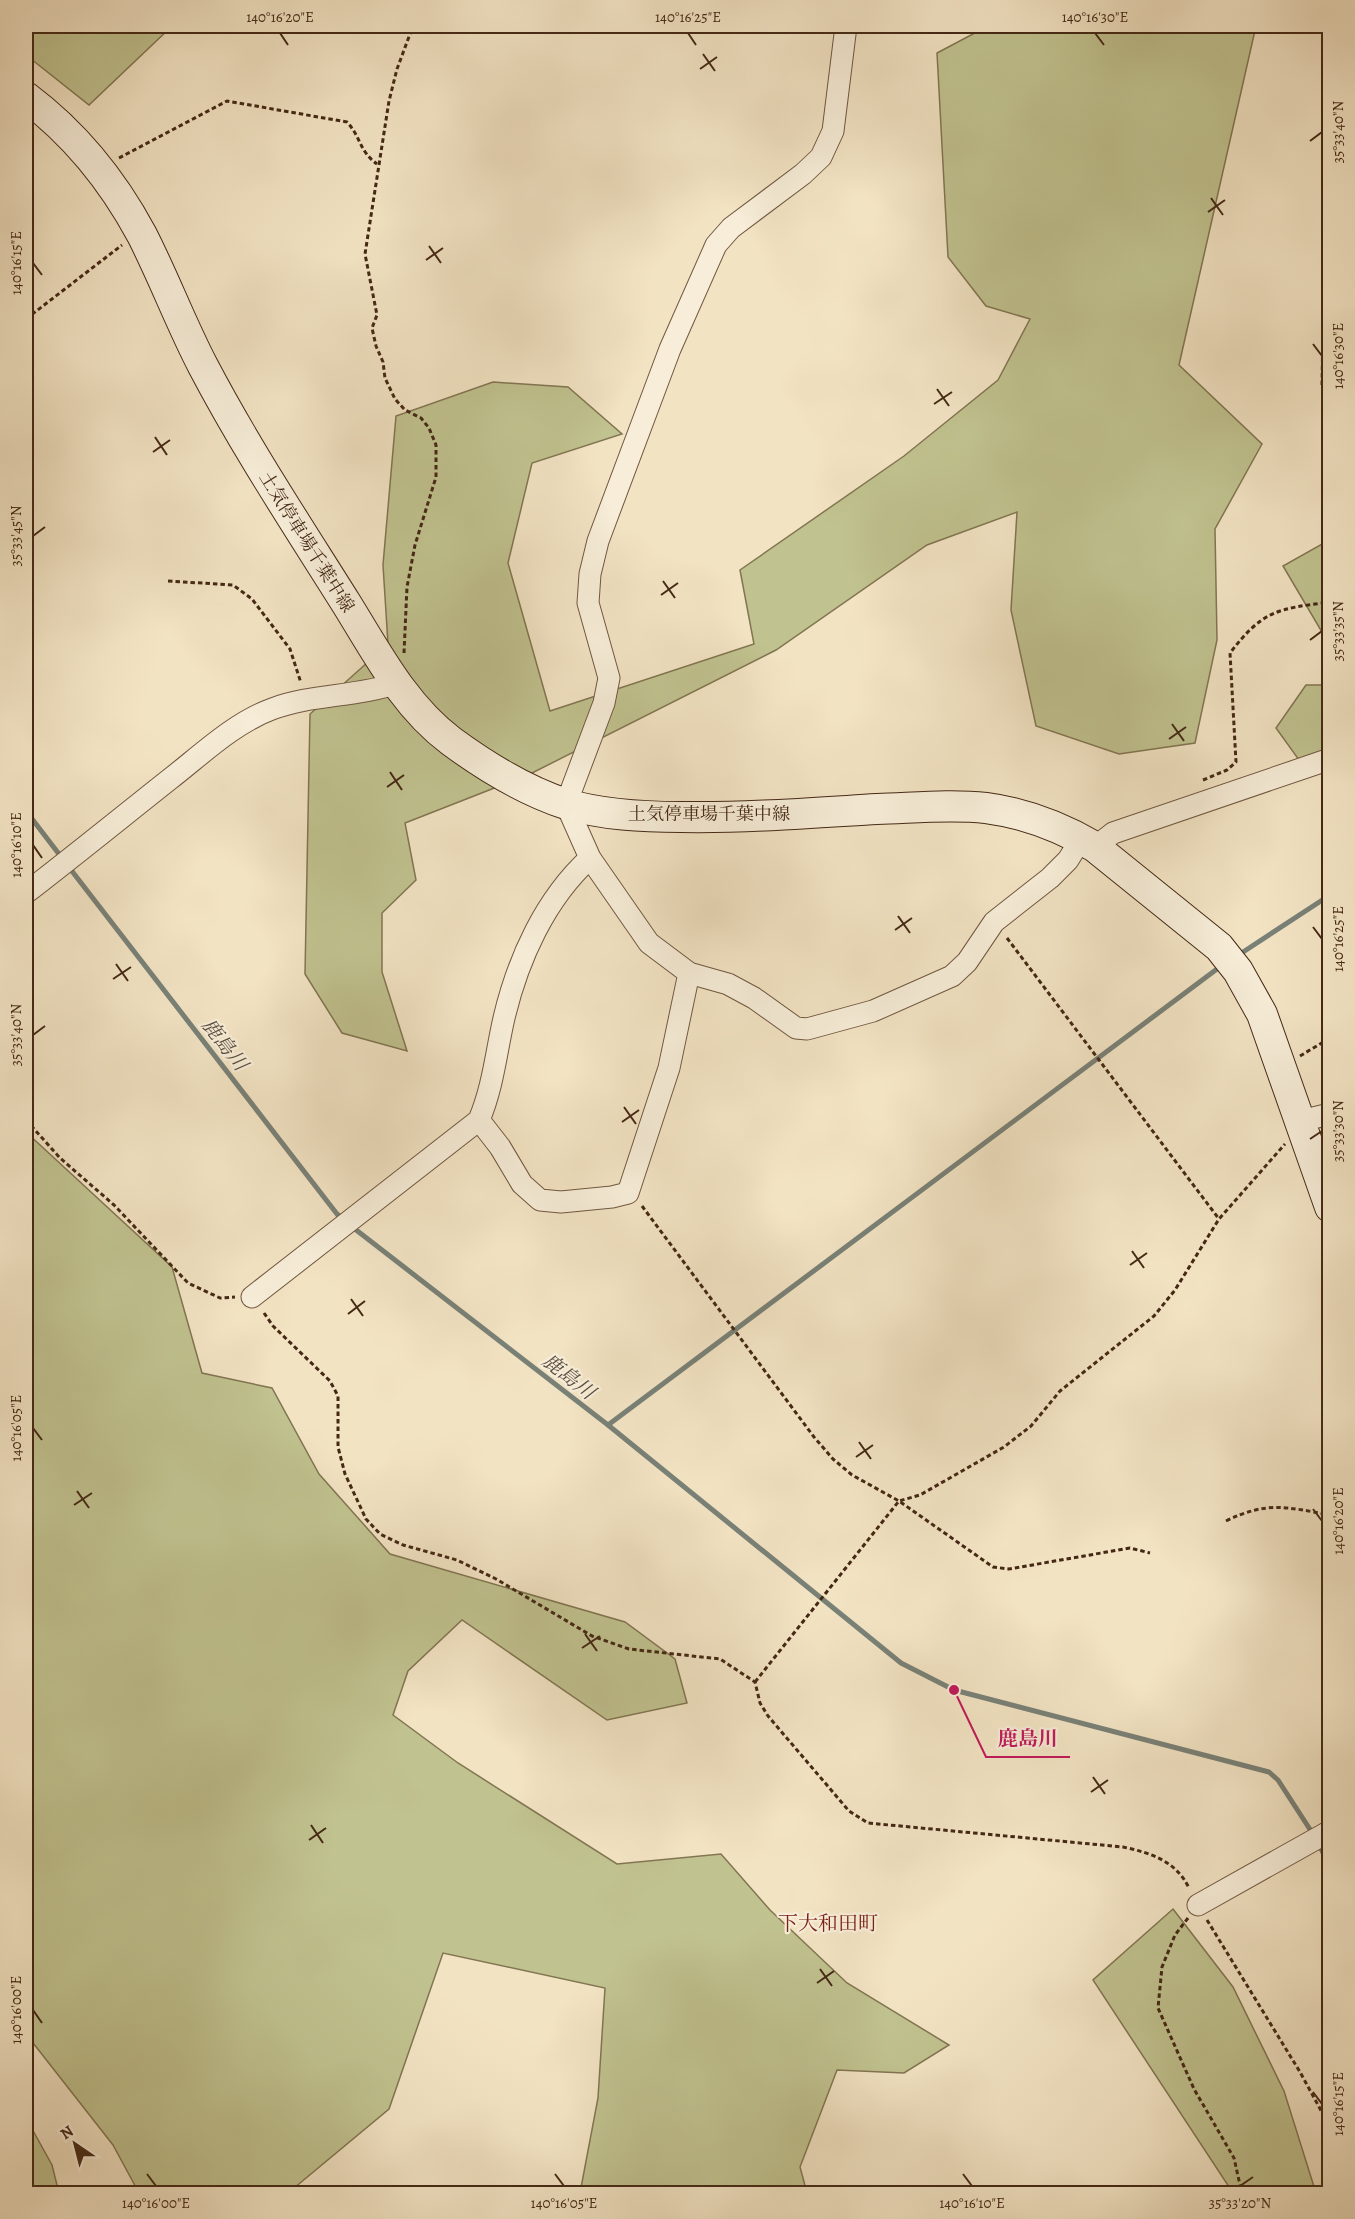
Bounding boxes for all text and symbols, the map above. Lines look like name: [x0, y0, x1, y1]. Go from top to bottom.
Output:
text: 140°16'20"E: [246, 7, 314, 27]
text: 140°16'25"E: [655, 7, 721, 27]
text: 140°16'30"E: [1062, 7, 1128, 27]
text: 35°33'40"N: [1328, 101, 1348, 163]
text: 140°16'15"E: [6, 231, 26, 295]
text: 140°16'30"E: [1328, 323, 1348, 389]
street label: 土気停車場千葉中線: [254, 467, 360, 617]
text: 35°33'45"N: [6, 505, 26, 566]
text: 35°33'35"N: [1328, 601, 1348, 661]
street label: 土気停車場千葉中線: [628, 802, 790, 826]
text: 140°16'10"E: [6, 812, 26, 878]
text: 140°16'25"E: [1328, 906, 1348, 972]
text: 35°33'40"N: [6, 1004, 26, 1066]
water label: 鹿島川: [195, 1012, 255, 1078]
text: 35°33'30"N: [1328, 1100, 1348, 1162]
water label: 鹿島川: [537, 1347, 602, 1407]
text: 140°16'05"E: [6, 1395, 26, 1461]
text: 140°16'20"E: [1328, 1487, 1348, 1555]
callout: 鹿島川: [986, 1719, 1070, 1757]
text: 鹿島川: [998, 1725, 1058, 1752]
district label: 下大和田町: [778, 1910, 878, 1937]
text: 140°16'00"E: [6, 1976, 26, 2044]
text: 140°16'15"E: [1328, 2072, 1348, 2136]
north arrow: [45, 2114, 105, 2174]
text: N: [56, 2120, 78, 2145]
text: 140°16'00"E: [122, 2193, 190, 2213]
text: 140°16'05"E: [531, 2193, 597, 2213]
text: 140°16'10"E: [939, 2193, 1005, 2213]
text: 35°33'20"N: [1209, 2193, 1272, 2213]

